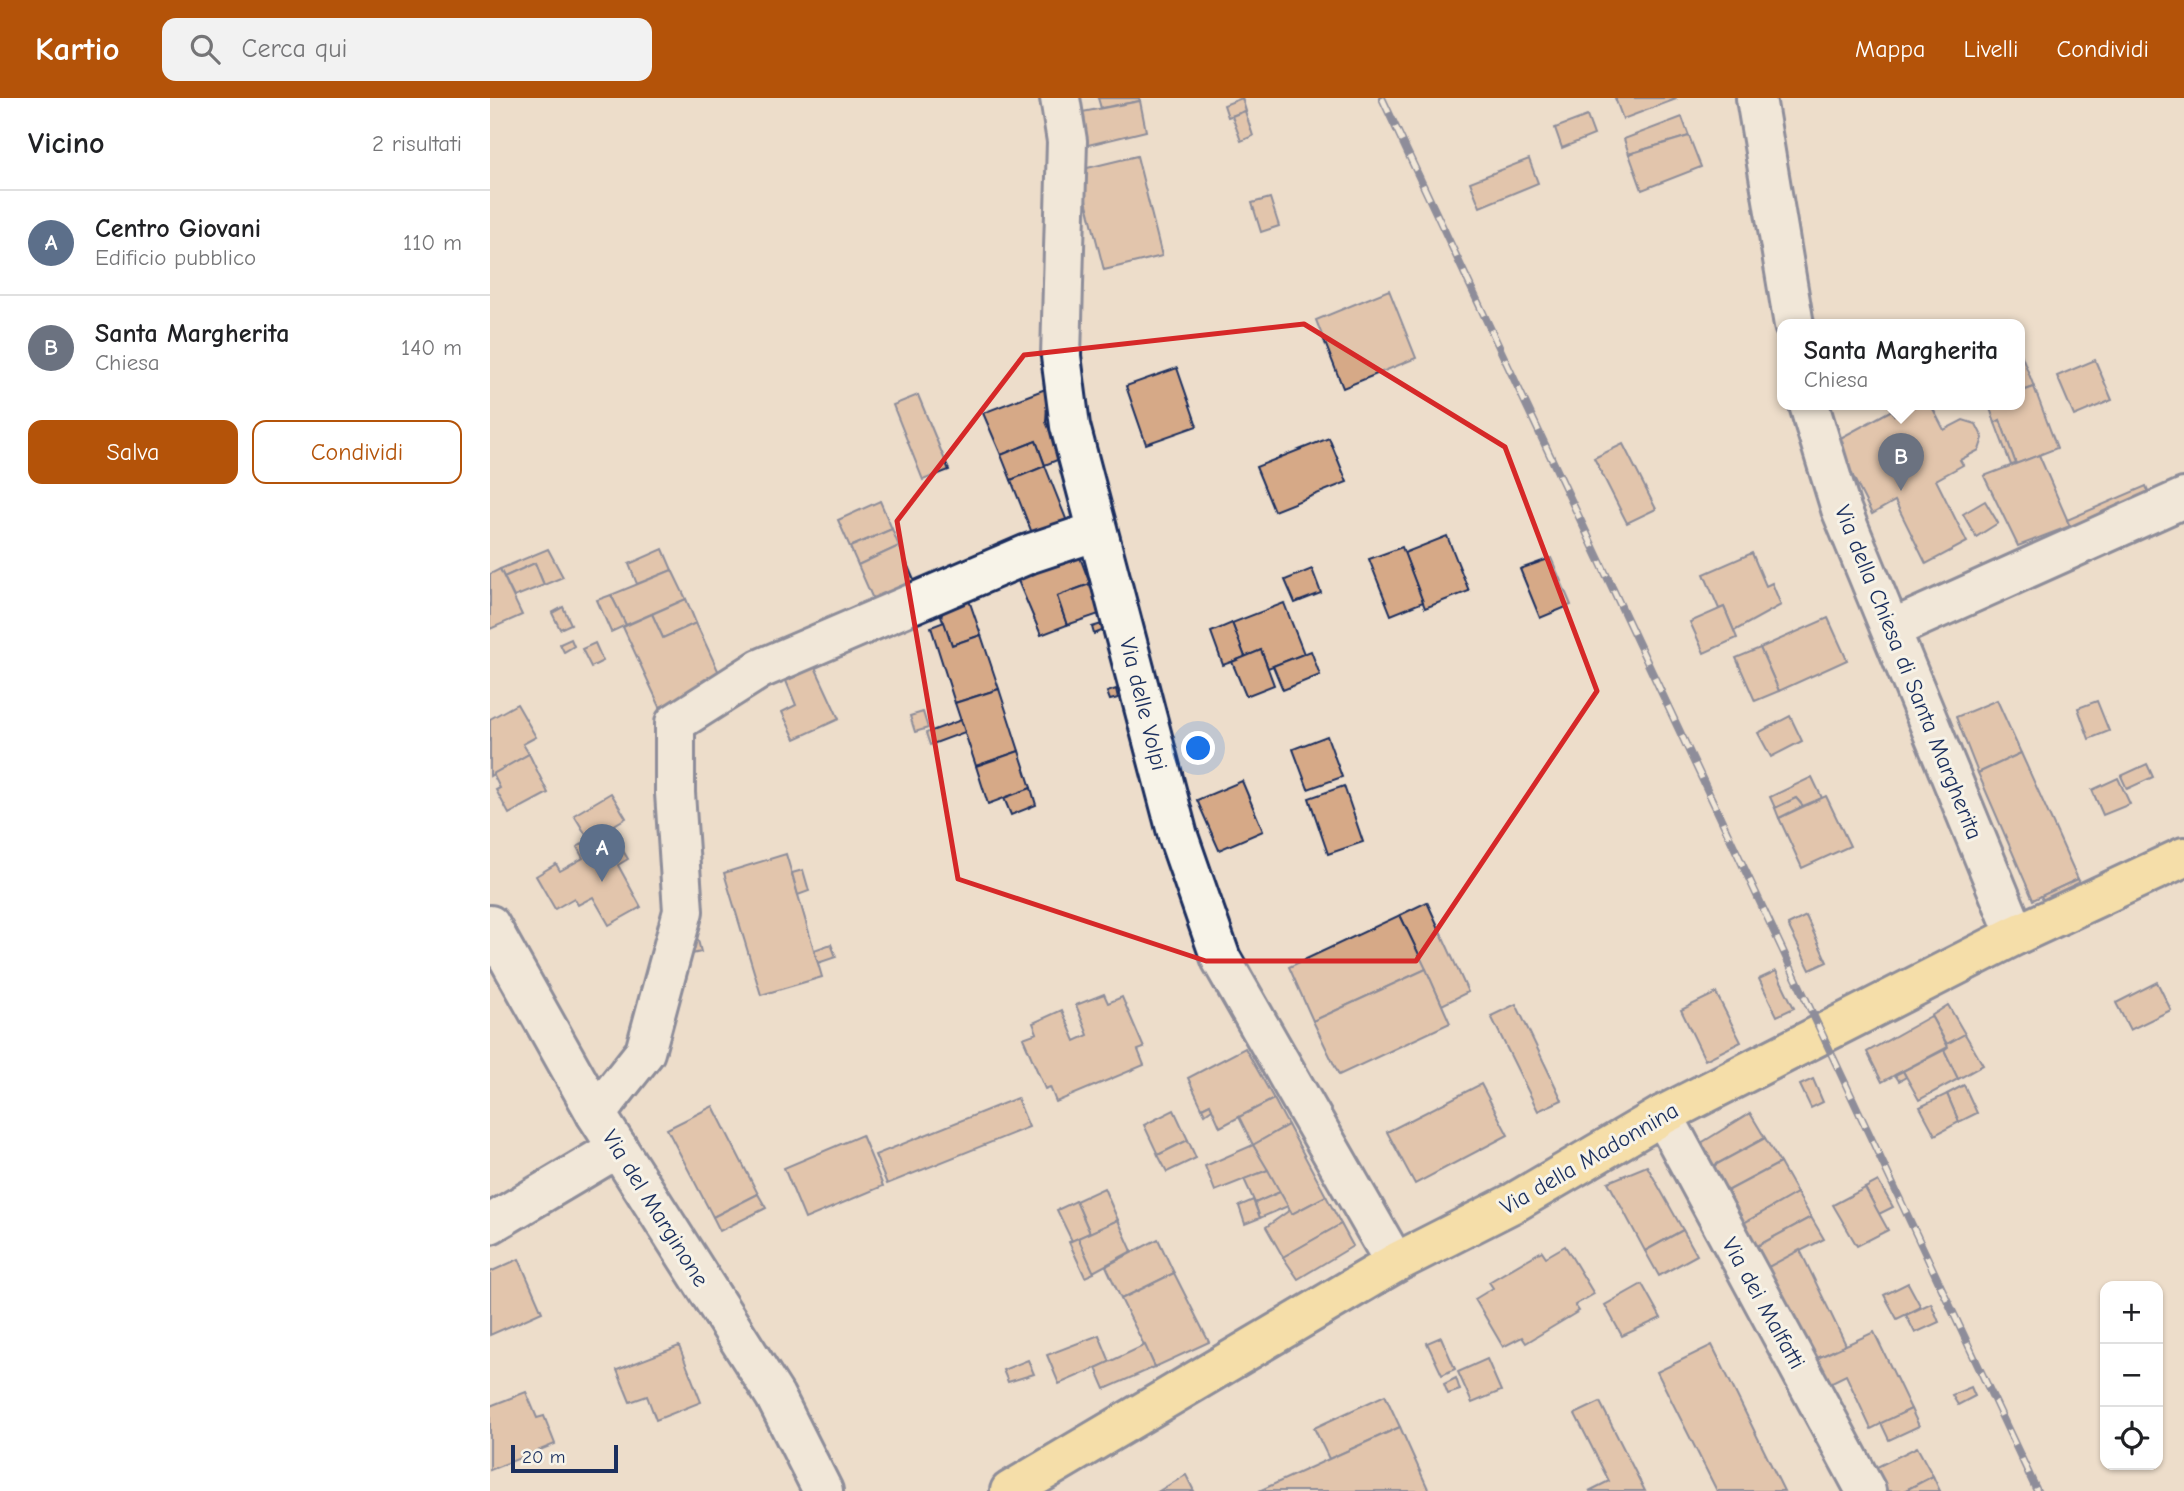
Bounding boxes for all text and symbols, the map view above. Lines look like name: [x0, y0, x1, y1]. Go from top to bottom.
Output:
search box: [162, 18, 652, 81]
text: Kartio: [35, 30, 120, 68]
icon: search: [186, 30, 224, 68]
text: Cerca qui: [242, 34, 347, 64]
text: Mappa: [1855, 35, 1925, 63]
text: Livelli: [1963, 35, 2018, 63]
text: Condividi: [2056, 35, 2149, 63]
text: Vicino: [28, 126, 105, 161]
text: 2 risultati: [372, 130, 462, 157]
text: Centro Giovani: [95, 214, 261, 244]
text: A: [45, 229, 57, 256]
text: 110 m: [403, 229, 462, 256]
text: Edificio pubblico: [95, 244, 256, 271]
text: Santa Margherita: [95, 319, 289, 349]
popup: [1777, 319, 2025, 410]
text: B: [44, 334, 58, 361]
text: 140 m: [401, 334, 462, 361]
text: Santa Margherita: [1804, 336, 1998, 366]
text: Chiesa: [95, 349, 160, 376]
text: Chiesa: [1804, 366, 1868, 393]
button: Salva: [28, 420, 238, 484]
button: Condividi: [252, 420, 462, 484]
pin: B: [1878, 433, 1924, 491]
street label: Via della Chiesa di Santa Margherita: [1829, 501, 1988, 843]
street label: Via delle Volpi: [1114, 635, 1173, 773]
your location: [1181, 731, 1215, 765]
pin: A: [579, 824, 625, 882]
street label: Via della Madonnina: [1495, 1096, 1683, 1220]
street label: Via del Marginone: [597, 1125, 715, 1292]
street label: Via dei Malfatti: [1716, 1233, 1811, 1374]
map controls: [2100, 1281, 2163, 1470]
button: +: [2100, 1281, 2163, 1344]
button: −: [2100, 1344, 2163, 1407]
button: locate: [2100, 1407, 2163, 1470]
scale bar: [511, 1442, 618, 1474]
text: 20 m: [522, 1446, 566, 1468]

